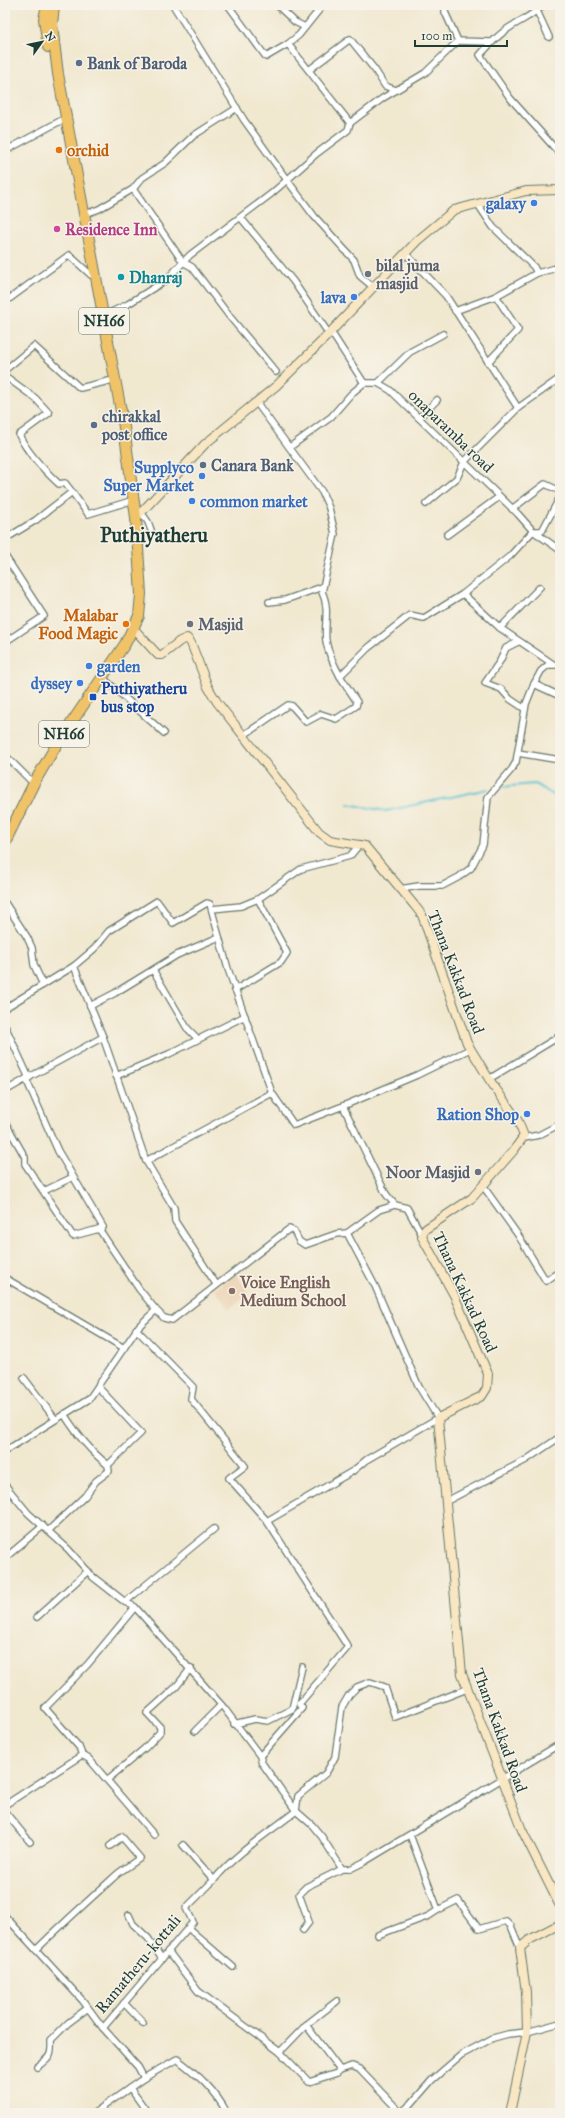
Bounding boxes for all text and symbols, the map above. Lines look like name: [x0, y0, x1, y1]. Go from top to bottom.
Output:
north arrow: [22, 22, 62, 62]
scale bar: [415, 22, 507, 48]
text: N: [42, 29, 58, 45]
text: 100 m: [421, 29, 452, 43]
place label: Bank of Baroda: [87, 54, 188, 73]
marker: Bank of Baroda: [74, 58, 84, 68]
place label: orchid: [67, 141, 110, 160]
marker: orchid: [54, 145, 64, 155]
place label: galaxy: [486, 194, 528, 214]
marker: galaxy: [529, 198, 539, 208]
place label: Residence Inn: [65, 220, 158, 239]
marker: Residence Inn: [52, 224, 62, 234]
place label: bilal juma masjid: [375, 256, 441, 294]
place label: Dhanraj: [129, 268, 183, 288]
marker: bilal juma masjid: [363, 269, 373, 279]
marker: Dhanraj: [116, 272, 126, 282]
place label: lava: [320, 288, 347, 307]
marker: lava: [349, 292, 359, 302]
road number: NH66: [79, 308, 129, 334]
street label: onaparamba road: [404, 385, 498, 477]
place label: chirakkal post office: [101, 407, 168, 445]
marker: chirakkal post office: [89, 420, 99, 430]
place label: Canara Bank: [211, 456, 294, 475]
place label: Supplyco Super Market: [103, 458, 194, 496]
marker: Canara Bank: [198, 460, 208, 470]
marker: Supplyco Super Market: [197, 471, 207, 481]
place label: common market: [200, 492, 308, 511]
marker: common market: [187, 496, 197, 506]
district label: Puthiyatheru: [100, 523, 208, 548]
place label: Malabar Food Magic: [38, 606, 119, 644]
place label: Masjid: [198, 615, 244, 635]
marker: Malabar Food Magic: [121, 619, 131, 629]
marker: Masjid: [185, 619, 195, 629]
place label: garden: [97, 657, 141, 677]
marker: garden: [84, 661, 94, 671]
place label: dyssey: [31, 674, 74, 694]
marker: dyssey: [75, 678, 85, 688]
place label: Puthiyatheru bus stop: [100, 679, 188, 717]
marker: Puthiyatheru bus stop: [88, 692, 98, 702]
road number: NH66: [39, 721, 89, 747]
street label: Thana Kakkad Road: [424, 908, 488, 1036]
place label: Ration Shop: [436, 1105, 519, 1125]
marker: Ration Shop: [522, 1109, 532, 1119]
place label: Noor Masjid: [386, 1163, 471, 1183]
marker: Noor Masjid: [473, 1167, 483, 1177]
street label: Thana Kakkad Road: [429, 1229, 501, 1355]
place label: Voice English Medium School: [239, 1273, 347, 1310]
marker: Voice English Medium School: [227, 1286, 237, 1296]
street label: Thana Kakkad Road: [469, 1665, 531, 1795]
street label: Ramatheru-kottali: [91, 1910, 185, 2017]

